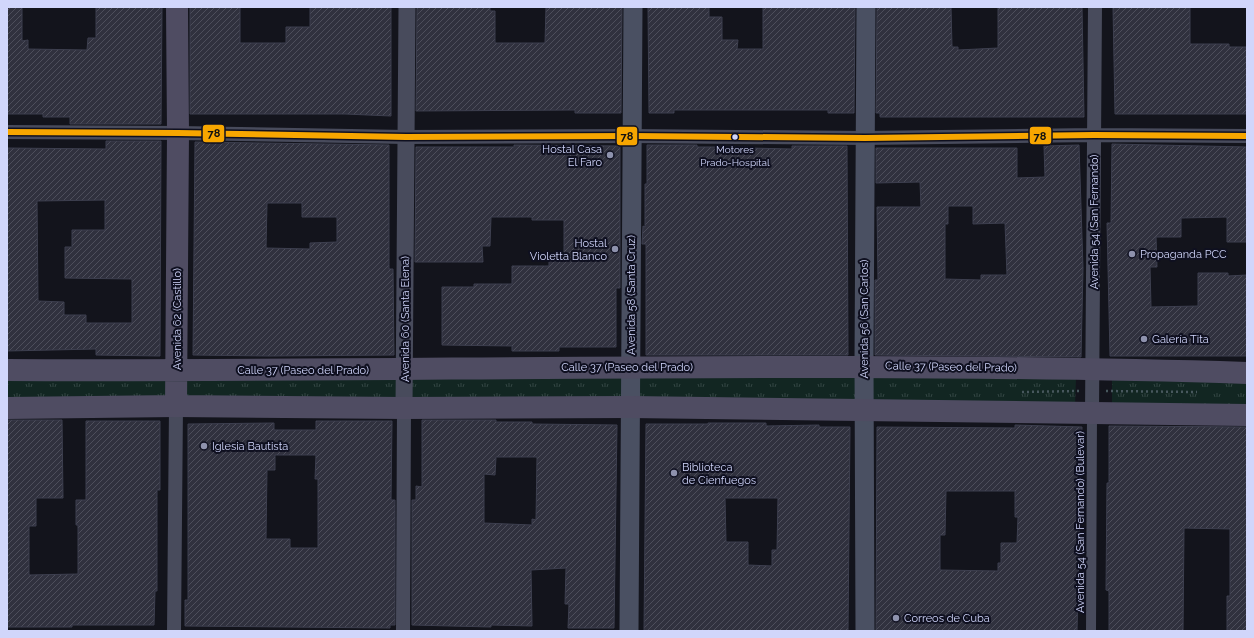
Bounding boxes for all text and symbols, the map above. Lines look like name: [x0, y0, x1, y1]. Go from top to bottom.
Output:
line badge: 78: [202, 124, 225, 143]
line badge: 78: [616, 126, 638, 146]
line badge: 78: [1029, 126, 1052, 145]
text: 78: [208, 127, 221, 140]
text: 78: [621, 130, 634, 143]
text: 78: [1034, 130, 1047, 143]
marker: Motores Prado-Hospital: [730, 132, 740, 142]
place label: Hostal Casa El Faro: [542, 143, 602, 169]
place label: Motores Prado-Hospital: [700, 144, 770, 168]
marker: Hostal Casa El Faro: [605, 150, 615, 160]
street label: Avenida 54 (San Fernando): [1088, 155, 1101, 289]
street label: Avenida 58 (Santa Cruz): [625, 235, 638, 355]
place label: Hostal Violetta Blanco: [530, 237, 607, 263]
marker: Hostal Violetta Blanco: [610, 244, 620, 254]
place label: Propaganda PCC: [1140, 248, 1227, 261]
marker: Propaganda PCC: [1127, 249, 1137, 259]
street label: Avenida 60 (Santa Elena): [399, 256, 412, 382]
street label: Avenida 56 (San Carlos): [858, 259, 871, 379]
street label: Avenida 62 (Castillo): [171, 268, 184, 370]
place label: Galería Tita: [1152, 333, 1209, 346]
marker: Galería Tita: [1139, 334, 1149, 344]
street label: Calle 37 (Paseo del Prado): [885, 359, 1017, 375]
street label: Calle 37 (Paseo del Prado): [561, 361, 693, 374]
street label: Calle 37 (Paseo del Prado): [237, 364, 369, 377]
street label: Avenida 54 (San Fernando) (Bulevar): [1074, 431, 1087, 613]
place label: Iglesia Bautista: [212, 440, 288, 453]
marker: Iglesia Bautista: [199, 441, 209, 451]
place label: Biblioteca de Cienfuegos: [682, 461, 756, 487]
marker: Biblioteca de Cienfuegos: [669, 468, 679, 478]
place label: Correos de Cuba: [904, 612, 990, 625]
marker: Correos de Cuba: [891, 613, 901, 623]

